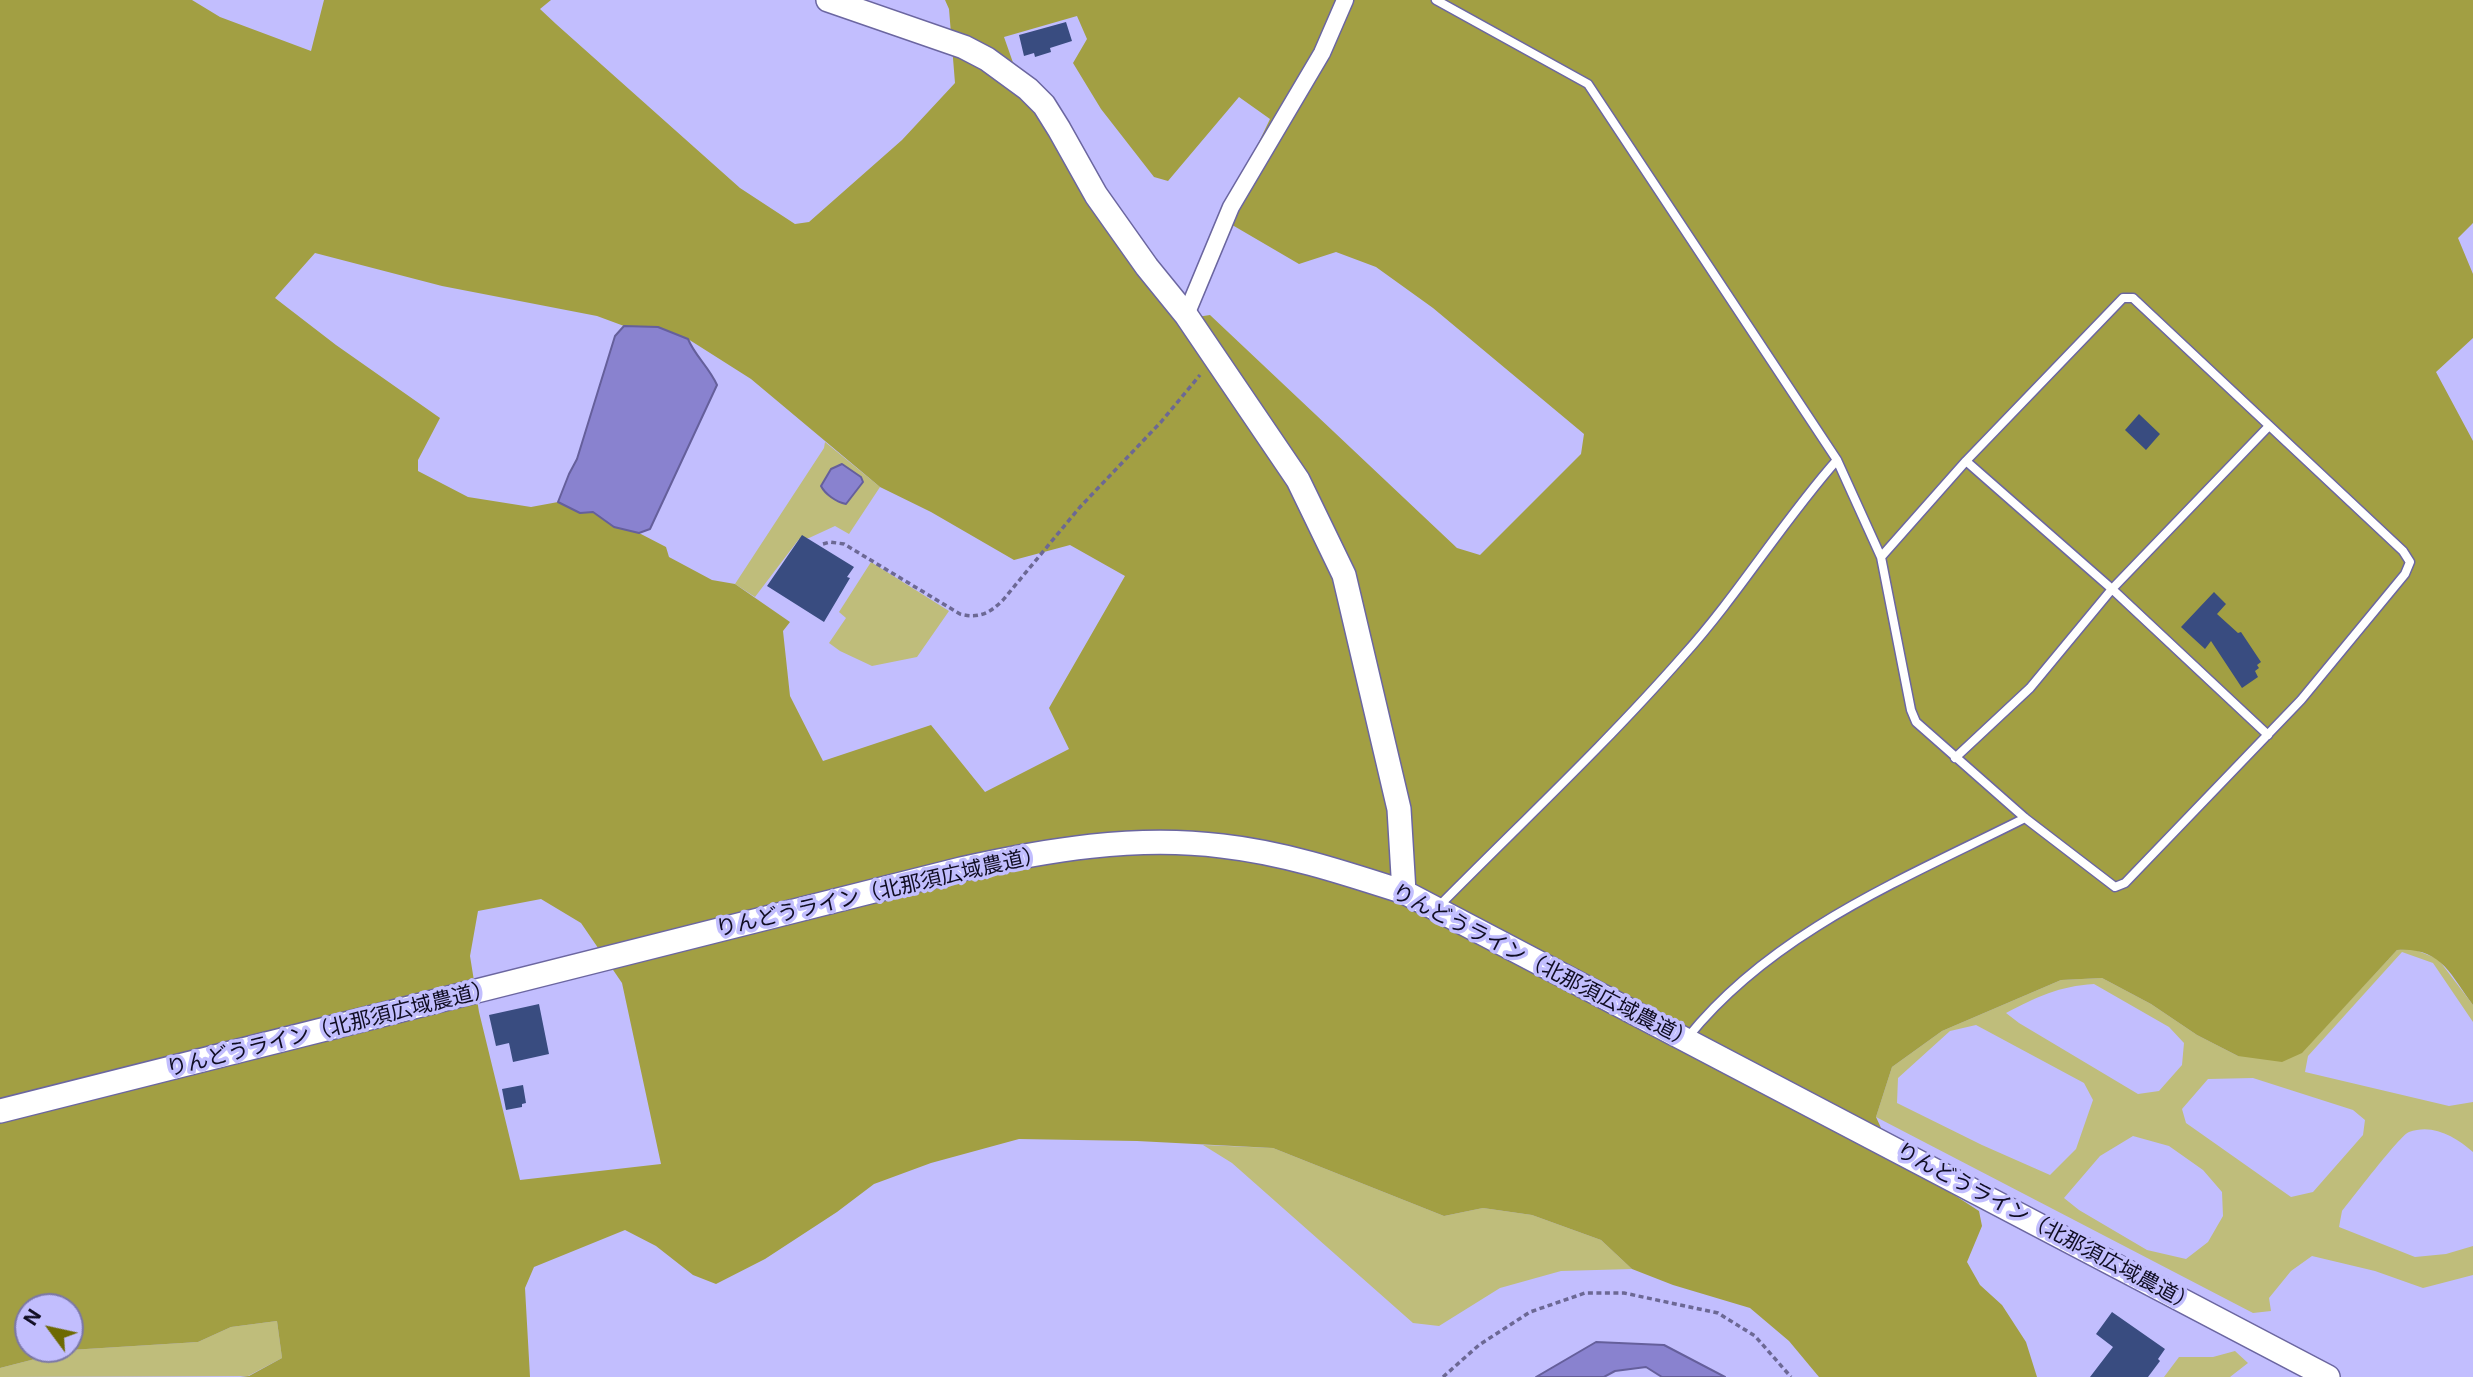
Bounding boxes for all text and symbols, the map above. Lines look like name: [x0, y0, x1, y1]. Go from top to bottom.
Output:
street label: りんどうライン（北那須広域農道）: [713, 842, 1047, 942]
street label: りんどうライン（北那須広域農道）: [1388, 880, 1698, 1054]
street label: りんどうライン（北那須広域農道）: [164, 976, 496, 1082]
street label: りんどうライン（北那須広域農道）: [1892, 1138, 2200, 1318]
north arrow: [14, 1293, 84, 1363]
text: N: [19, 1305, 46, 1330]

